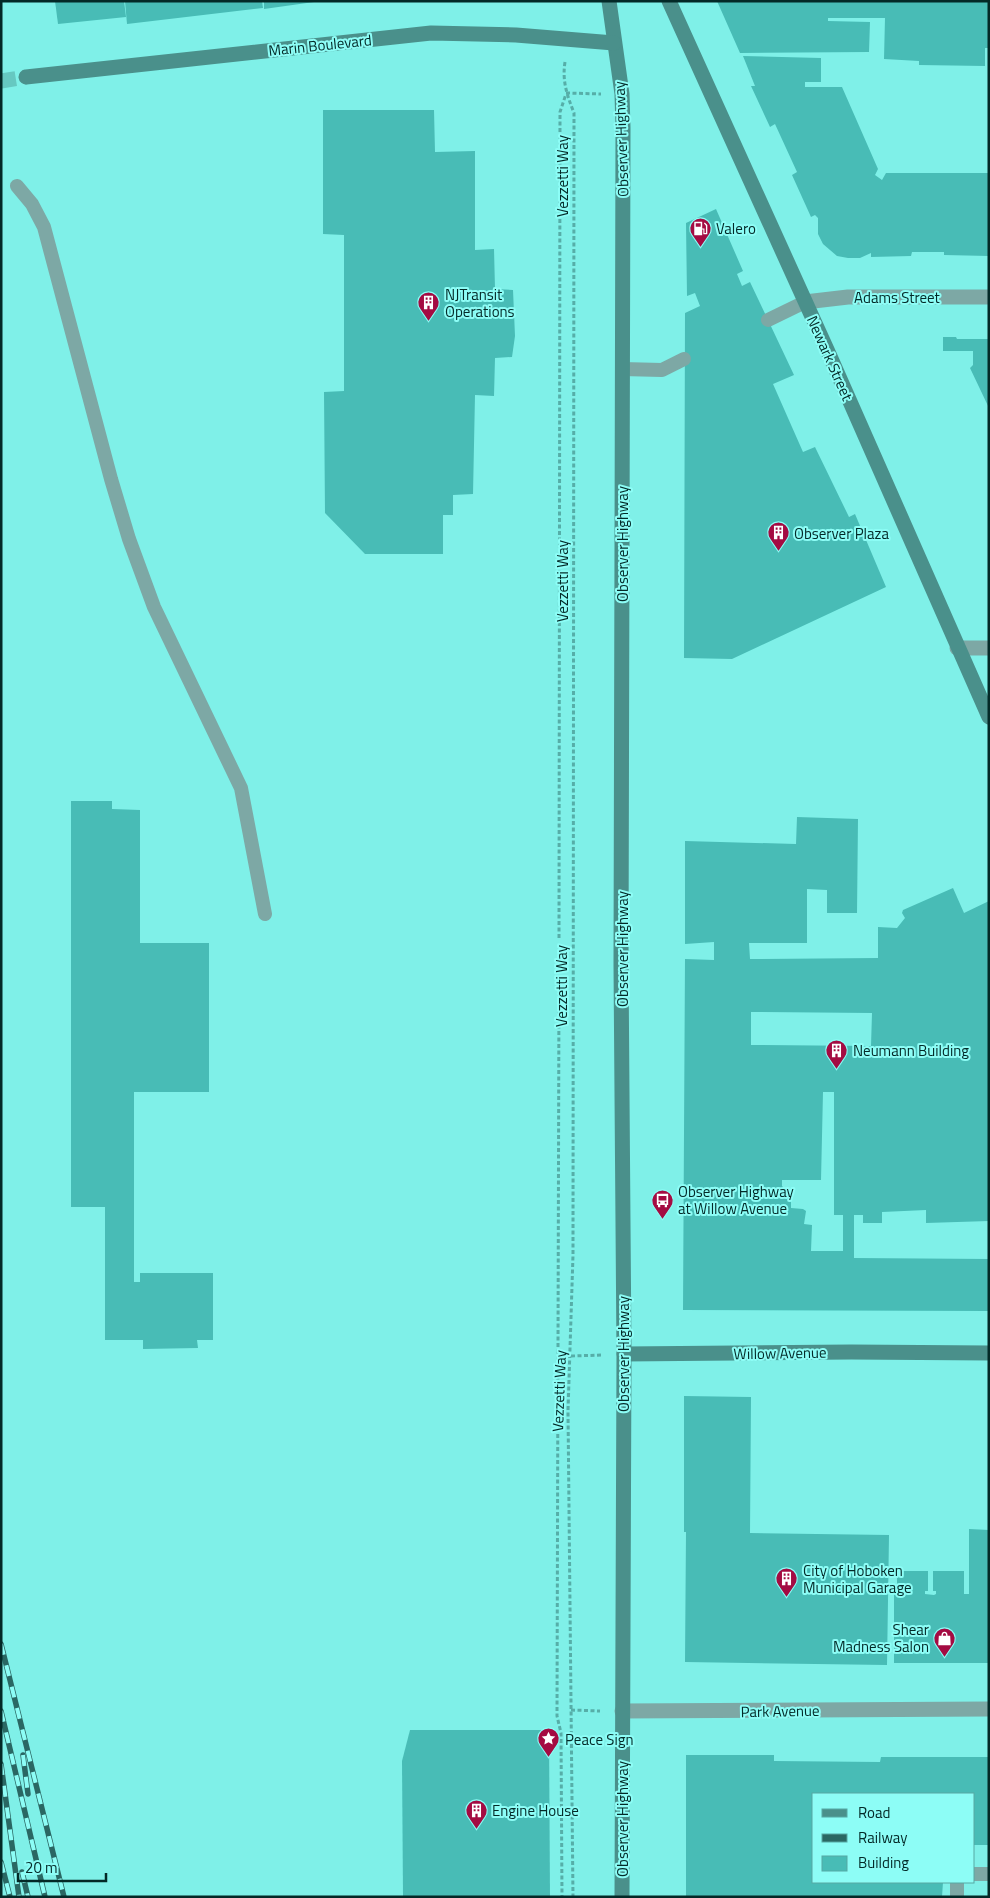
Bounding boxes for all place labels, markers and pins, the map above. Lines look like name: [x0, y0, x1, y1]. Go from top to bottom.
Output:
fuel station icon: Valero: [688, 216, 712, 247]
place label: Valero: [716, 217, 756, 240]
place label: NJTransit Operations: [445, 283, 515, 323]
building icon: NJTransit Operations: [417, 291, 441, 322]
building icon: Observer Plaza: [766, 521, 790, 552]
place label: Observer Plaza: [794, 522, 889, 545]
building icon: Neumann Building: [825, 1038, 849, 1069]
place label: Neumann Building: [853, 1039, 969, 1062]
place label: Observer Highway at Willow Avenue: [678, 1180, 794, 1220]
bus stop icon: Observer Highway at Willow Avenue: [650, 1188, 674, 1219]
place label: City of Hoboken Municipal Garage: [803, 1559, 912, 1599]
building icon: City of Hoboken Municipal Garage: [775, 1567, 799, 1598]
place label: Shear Madness Salon: [833, 1618, 929, 1658]
shop icon: Shear Madness Salon: [933, 1626, 957, 1657]
place icon: Peace Sign: [537, 1727, 561, 1758]
place label: Peace Sign: [565, 1728, 633, 1751]
building icon: Engine House: [464, 1798, 488, 1829]
place label: Engine House: [492, 1799, 579, 1822]

